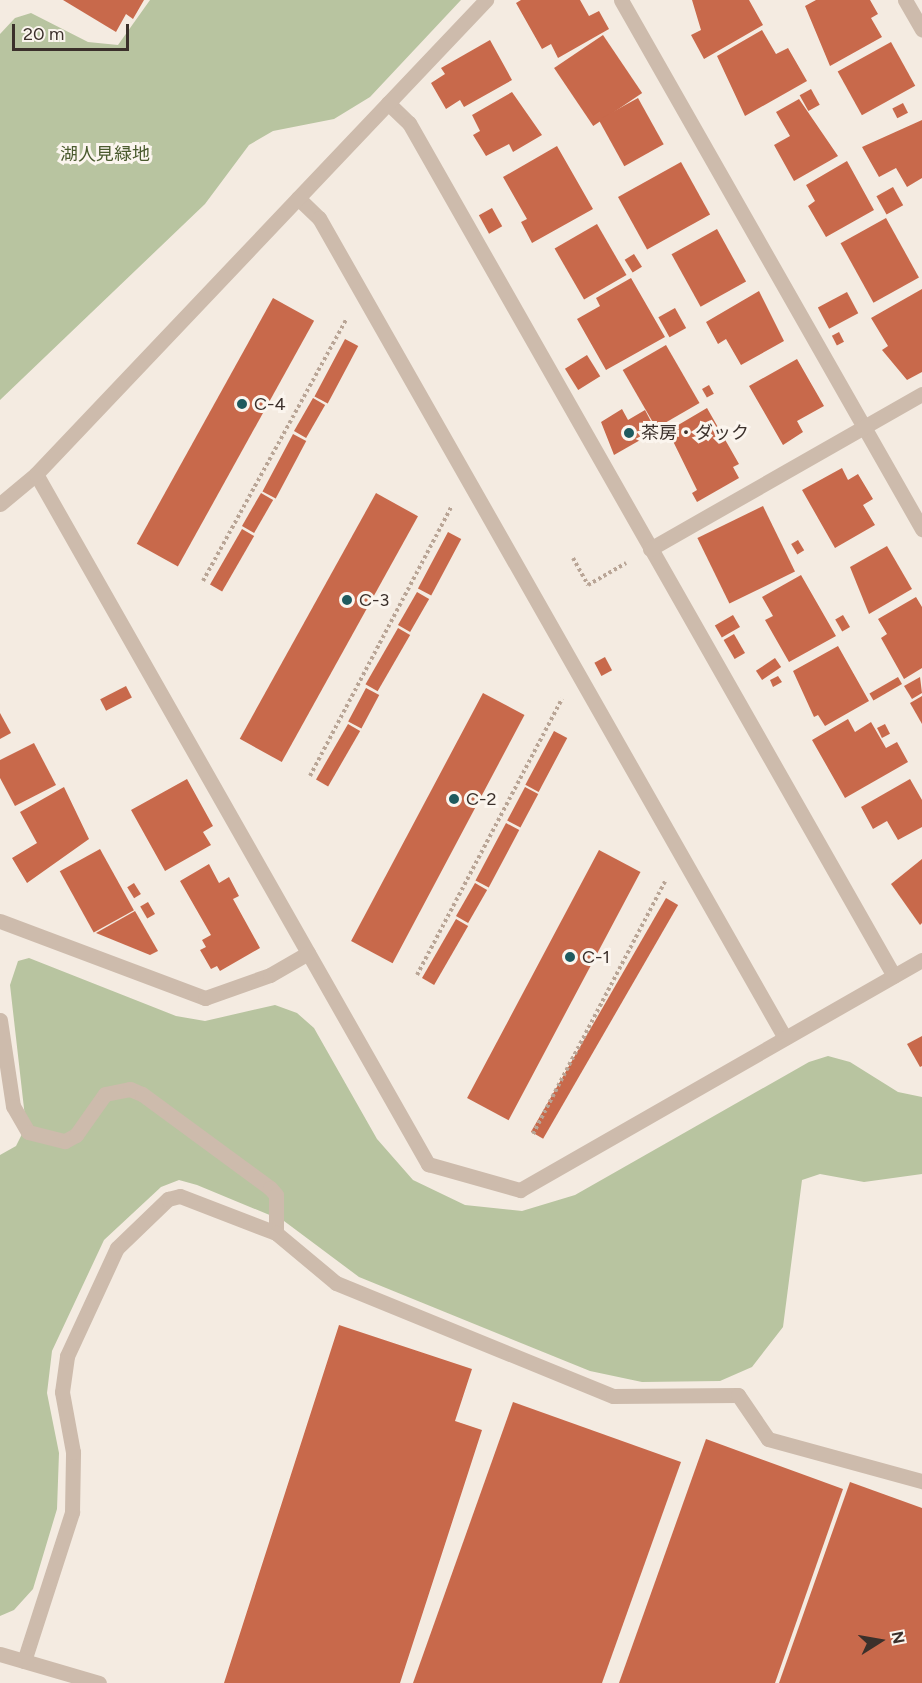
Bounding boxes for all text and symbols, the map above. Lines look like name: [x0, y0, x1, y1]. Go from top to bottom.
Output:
scale bar: [15, 12, 132, 50]
text: 20 m: [23, 23, 64, 45]
park label: 湖人見緑地: [60, 143, 150, 165]
place label: C-4: [254, 393, 286, 415]
marker: C-4: [235, 397, 249, 411]
place label: 茶房・ダック: [641, 422, 749, 444]
marker: 茶房・ダック: [622, 426, 636, 440]
place label: C-3: [359, 589, 389, 611]
marker: C-3: [340, 593, 354, 607]
place label: C-2: [466, 788, 497, 810]
marker: C-2: [447, 792, 461, 806]
place label: C-1: [582, 946, 610, 968]
marker: C-1: [563, 950, 577, 964]
north arrow: [850, 1611, 910, 1671]
text: N: [888, 1630, 909, 1645]

